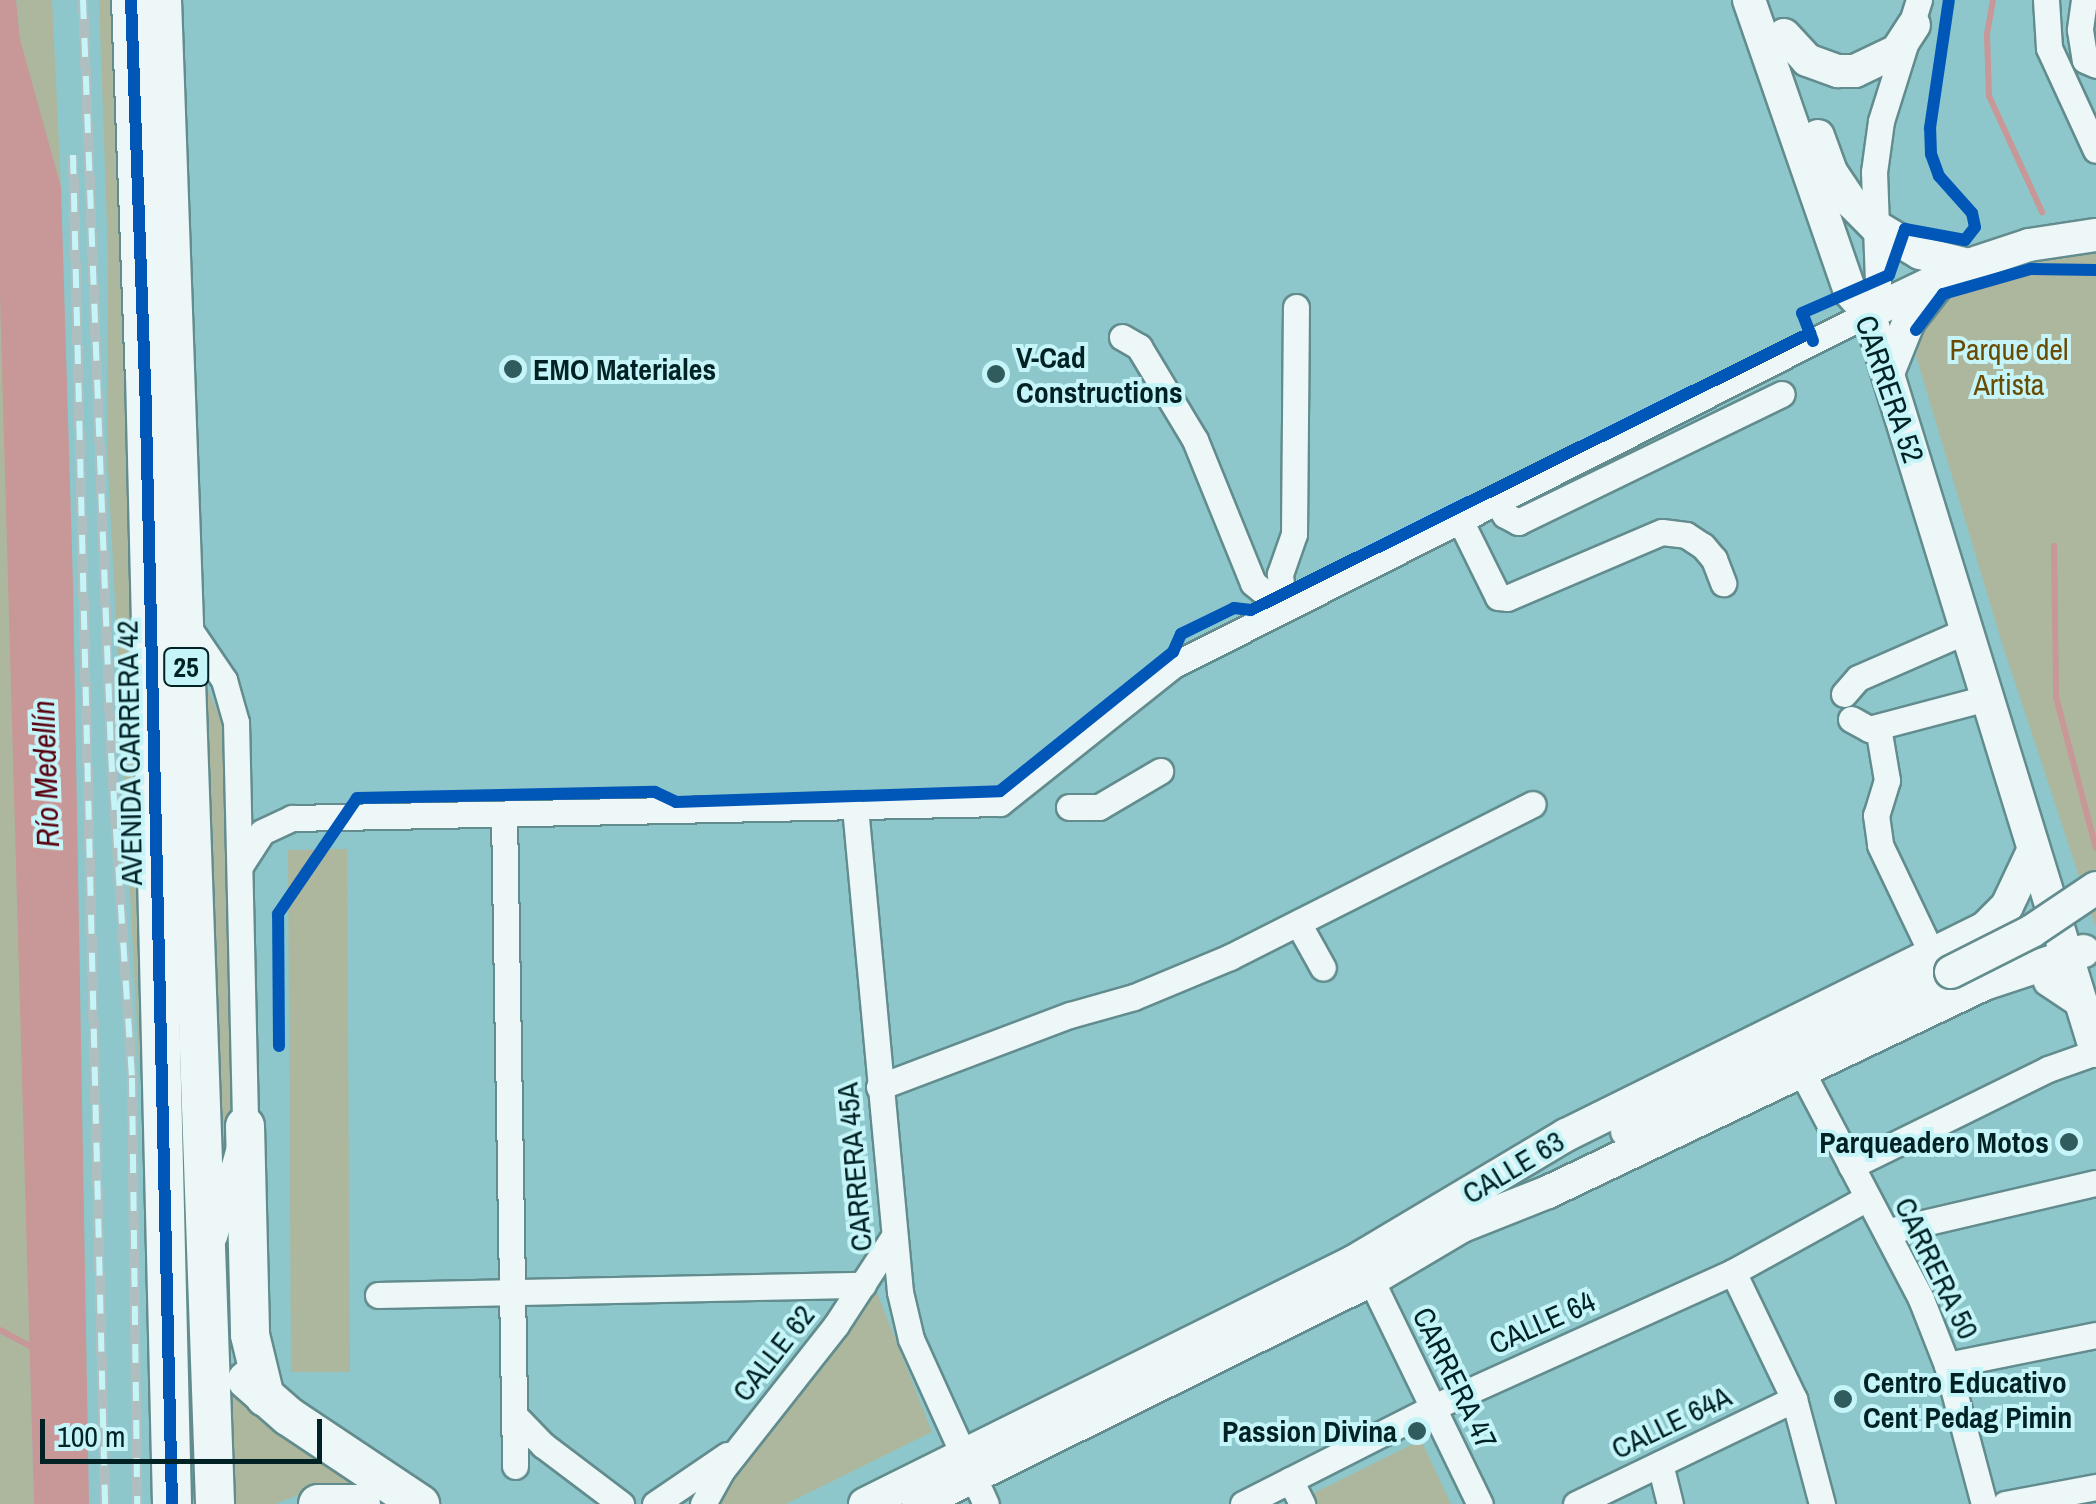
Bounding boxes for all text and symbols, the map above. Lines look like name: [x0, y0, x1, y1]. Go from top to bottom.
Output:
street label: CARRERA 52: [1848, 310, 1932, 468]
park label: Parque del Artista: [1950, 331, 2068, 402]
place label: V-Cad Constructions: [1016, 339, 1183, 410]
place label: EMO Materiales: [533, 351, 716, 387]
marker: EMO Materiales: [502, 358, 524, 380]
marker: V-Cad Constructions: [985, 363, 1007, 385]
street label: AVENIDA CARRERA 42: [109, 619, 149, 887]
road number: 25: [161, 644, 211, 690]
water label: Río Medellín: [24, 700, 68, 848]
street label: CARRERA 45A: [829, 1080, 879, 1254]
street label: CALLE 63: [1456, 1123, 1570, 1211]
place label: Parqueadero Motos: [1819, 1124, 2049, 1160]
marker: Parqueadero Motos: [2058, 1131, 2080, 1153]
street label: CARRERA 50: [1887, 1191, 1987, 1345]
street label: CALLE 64: [1483, 1283, 1601, 1361]
street label: CALLE 62: [724, 1298, 822, 1408]
street label: CARRERA 47: [1405, 1301, 1505, 1455]
place label: Centro Educativo Cent Pedag Pimin: [1863, 1364, 2072, 1434]
street label: CALLE 64A: [1605, 1378, 1737, 1466]
marker: Centro Educativo Cent Pedag Pimin: [1832, 1388, 1854, 1410]
scale bar: [45, 1399, 328, 1461]
place label: Passion Divina: [1222, 1413, 1397, 1449]
text: 100 m: [57, 1416, 125, 1456]
marker: Passion Divina: [1406, 1420, 1428, 1442]

